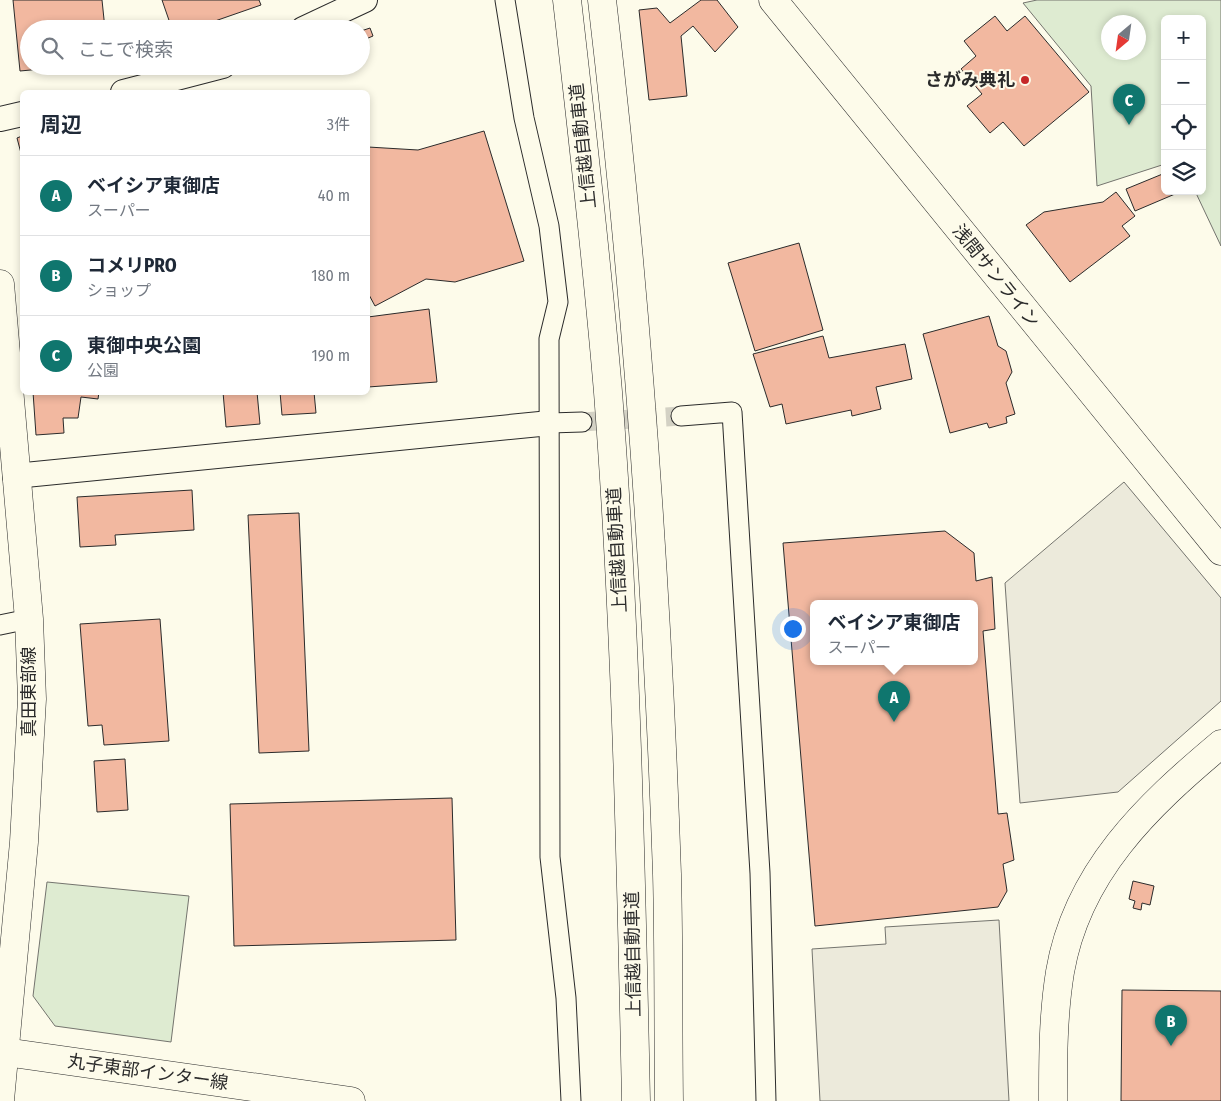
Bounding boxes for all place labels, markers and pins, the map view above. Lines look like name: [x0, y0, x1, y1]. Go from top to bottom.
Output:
place label: さがみ典礼: [925, 69, 1015, 91]
marker: さがみ典礼: [1019, 74, 1031, 86]
pin: C: [1113, 84, 1145, 125]
pin: A: [878, 681, 910, 722]
pin: B: [1155, 1005, 1187, 1046]

